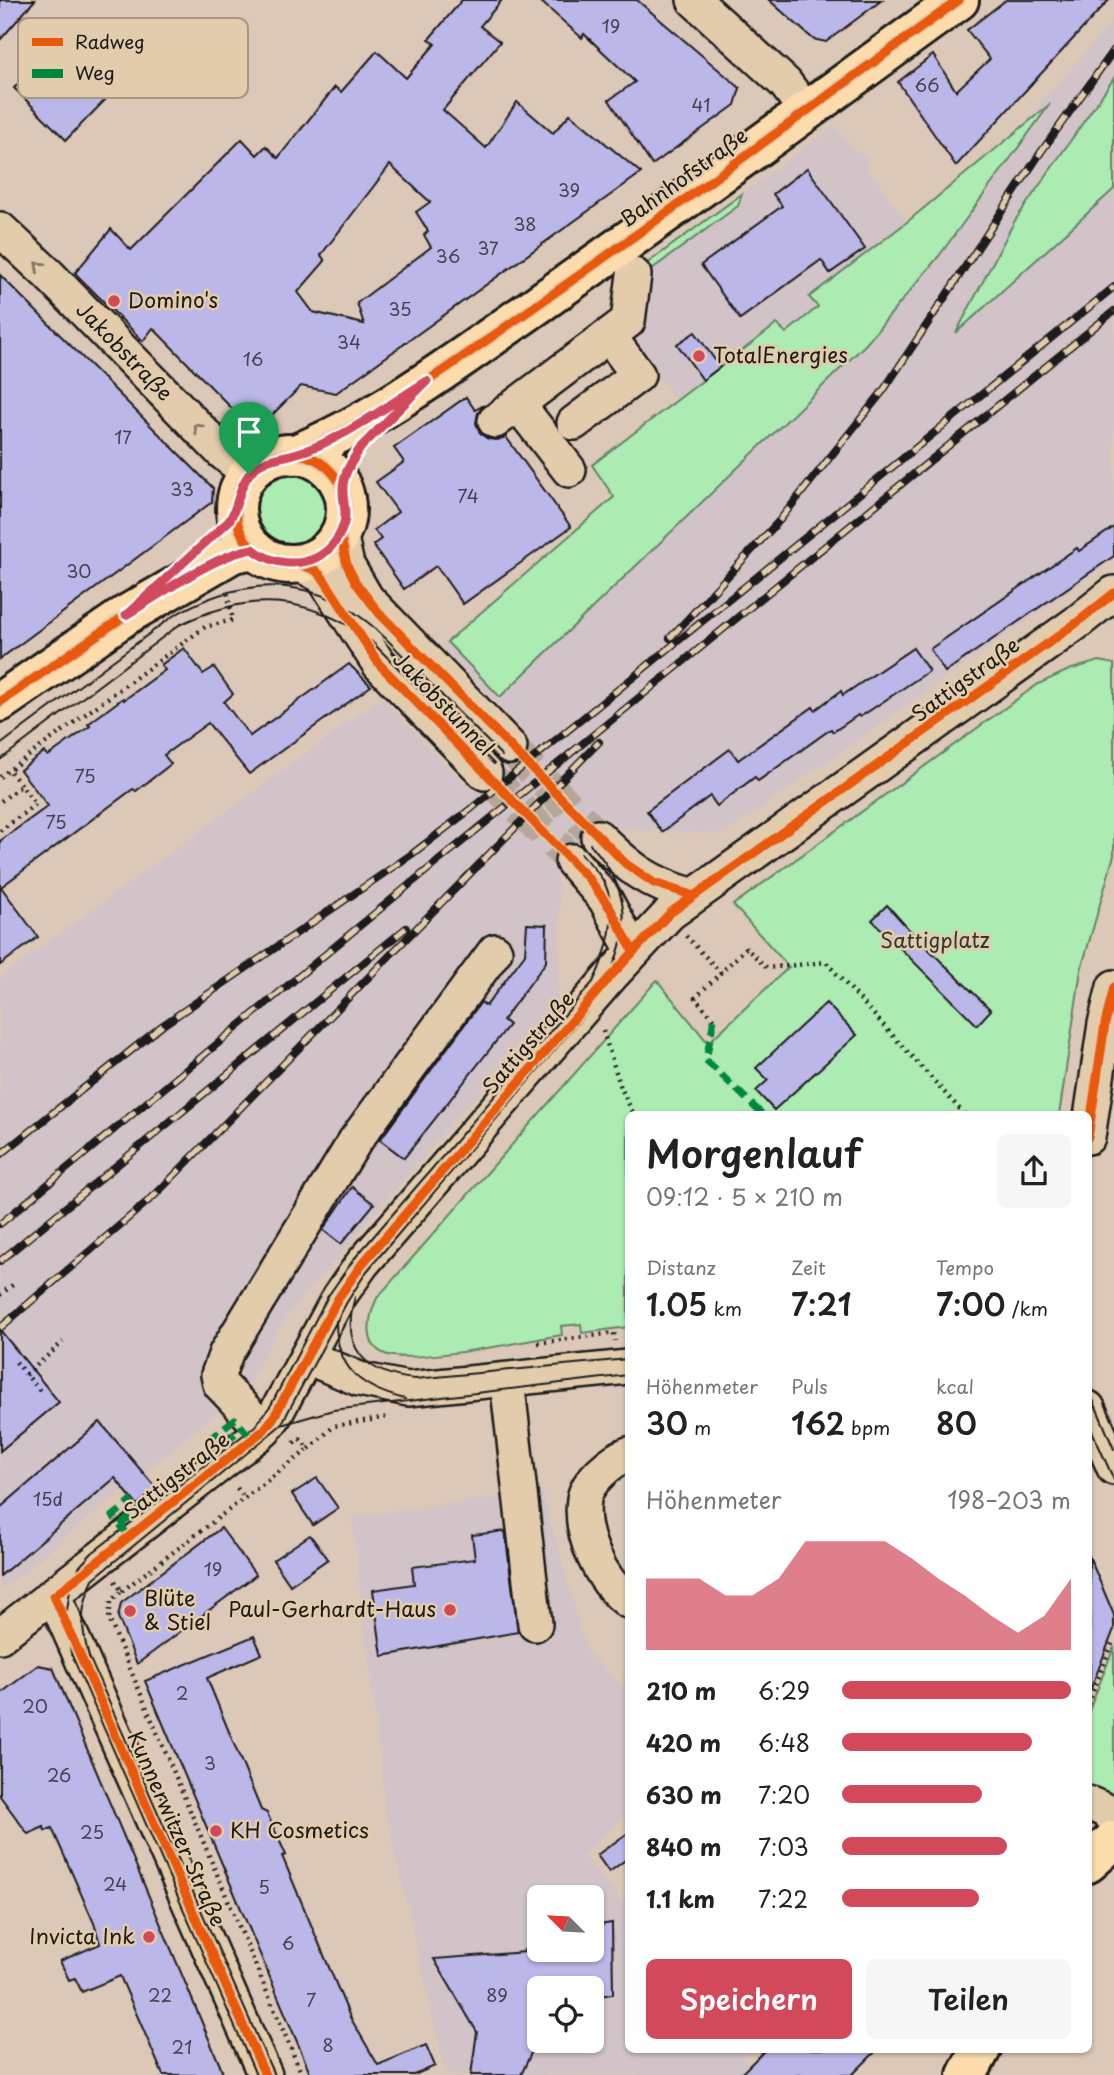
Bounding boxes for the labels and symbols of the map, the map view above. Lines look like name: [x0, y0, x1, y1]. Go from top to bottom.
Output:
house number: 19: [602, 12, 620, 39]
legend: [18, 18, 248, 98]
text: Radweg: [75, 27, 145, 55]
text: Weg: [75, 58, 115, 86]
house number: 66: [915, 71, 939, 98]
house number: 41: [692, 91, 710, 118]
street label: Bahnhofstraße: [612, 119, 754, 234]
house number: 39: [558, 176, 580, 203]
house number: 38: [513, 210, 537, 237]
house number: 37: [477, 234, 499, 261]
house number: 36: [436, 242, 460, 269]
one-way arrow: [34, 262, 47, 274]
place label: Domino's: [128, 283, 218, 315]
marker: Domino's: [106, 293, 122, 309]
street label: Jakobstraße: [70, 294, 181, 408]
house number: 35: [388, 295, 412, 322]
house number: 34: [337, 328, 361, 355]
place label: TotalEnergies: [713, 338, 848, 370]
house number: 16: [243, 345, 263, 372]
marker: TotalEnergies: [691, 348, 707, 364]
pin: [219, 402, 279, 474]
house number: 17: [114, 423, 132, 450]
one-way arrow: [194, 423, 207, 436]
house number: 33: [170, 475, 194, 502]
house number: 74: [457, 482, 479, 509]
house number: 30: [66, 557, 92, 584]
street label: Sattigstraße: [904, 628, 1025, 729]
street label: Jakobstunnel: [386, 643, 503, 762]
house number: 75: [75, 762, 96, 789]
house number: 75: [46, 808, 67, 835]
park label: Sattigplatz: [880, 923, 990, 955]
street label: Sattigstraße: [474, 983, 581, 1100]
street label: Sattigstraße: [116, 1423, 236, 1526]
house number: 15d: [33, 1485, 63, 1512]
house number: 19: [204, 1555, 222, 1582]
place label: Blüte & Stiel: [144, 1581, 211, 1637]
place label: Paul-Gerhardt-Haus: [228, 1592, 436, 1624]
marker: Paul-Gerhardt-Haus: [442, 1602, 458, 1618]
marker: Blüte & Stiel: [122, 1603, 138, 1619]
house number: 2: [176, 1679, 188, 1706]
house number: 20: [22, 1692, 48, 1719]
street label: Kunnerwitzer Straße: [120, 1725, 235, 1931]
house number: 3: [204, 1749, 216, 1776]
house number: 26: [47, 1761, 71, 1788]
place label: KH Cosmetics: [230, 1813, 369, 1845]
house number: 25: [80, 1818, 104, 1845]
marker: KH Cosmetics: [208, 1823, 224, 1839]
house number: 24: [103, 1870, 127, 1897]
house number: 5: [258, 1873, 270, 1900]
north arrow: [527, 1885, 604, 1962]
place label: Invicta Ink: [29, 1919, 135, 1951]
marker: Invicta Ink: [141, 1929, 157, 1945]
house number: 6: [282, 1929, 294, 1956]
house number: 22: [148, 1981, 172, 2008]
house number: 89: [486, 1981, 508, 2008]
house number: 7: [306, 1986, 316, 2013]
house number: 8: [322, 2031, 334, 2058]
house number: 21: [172, 2033, 192, 2060]

